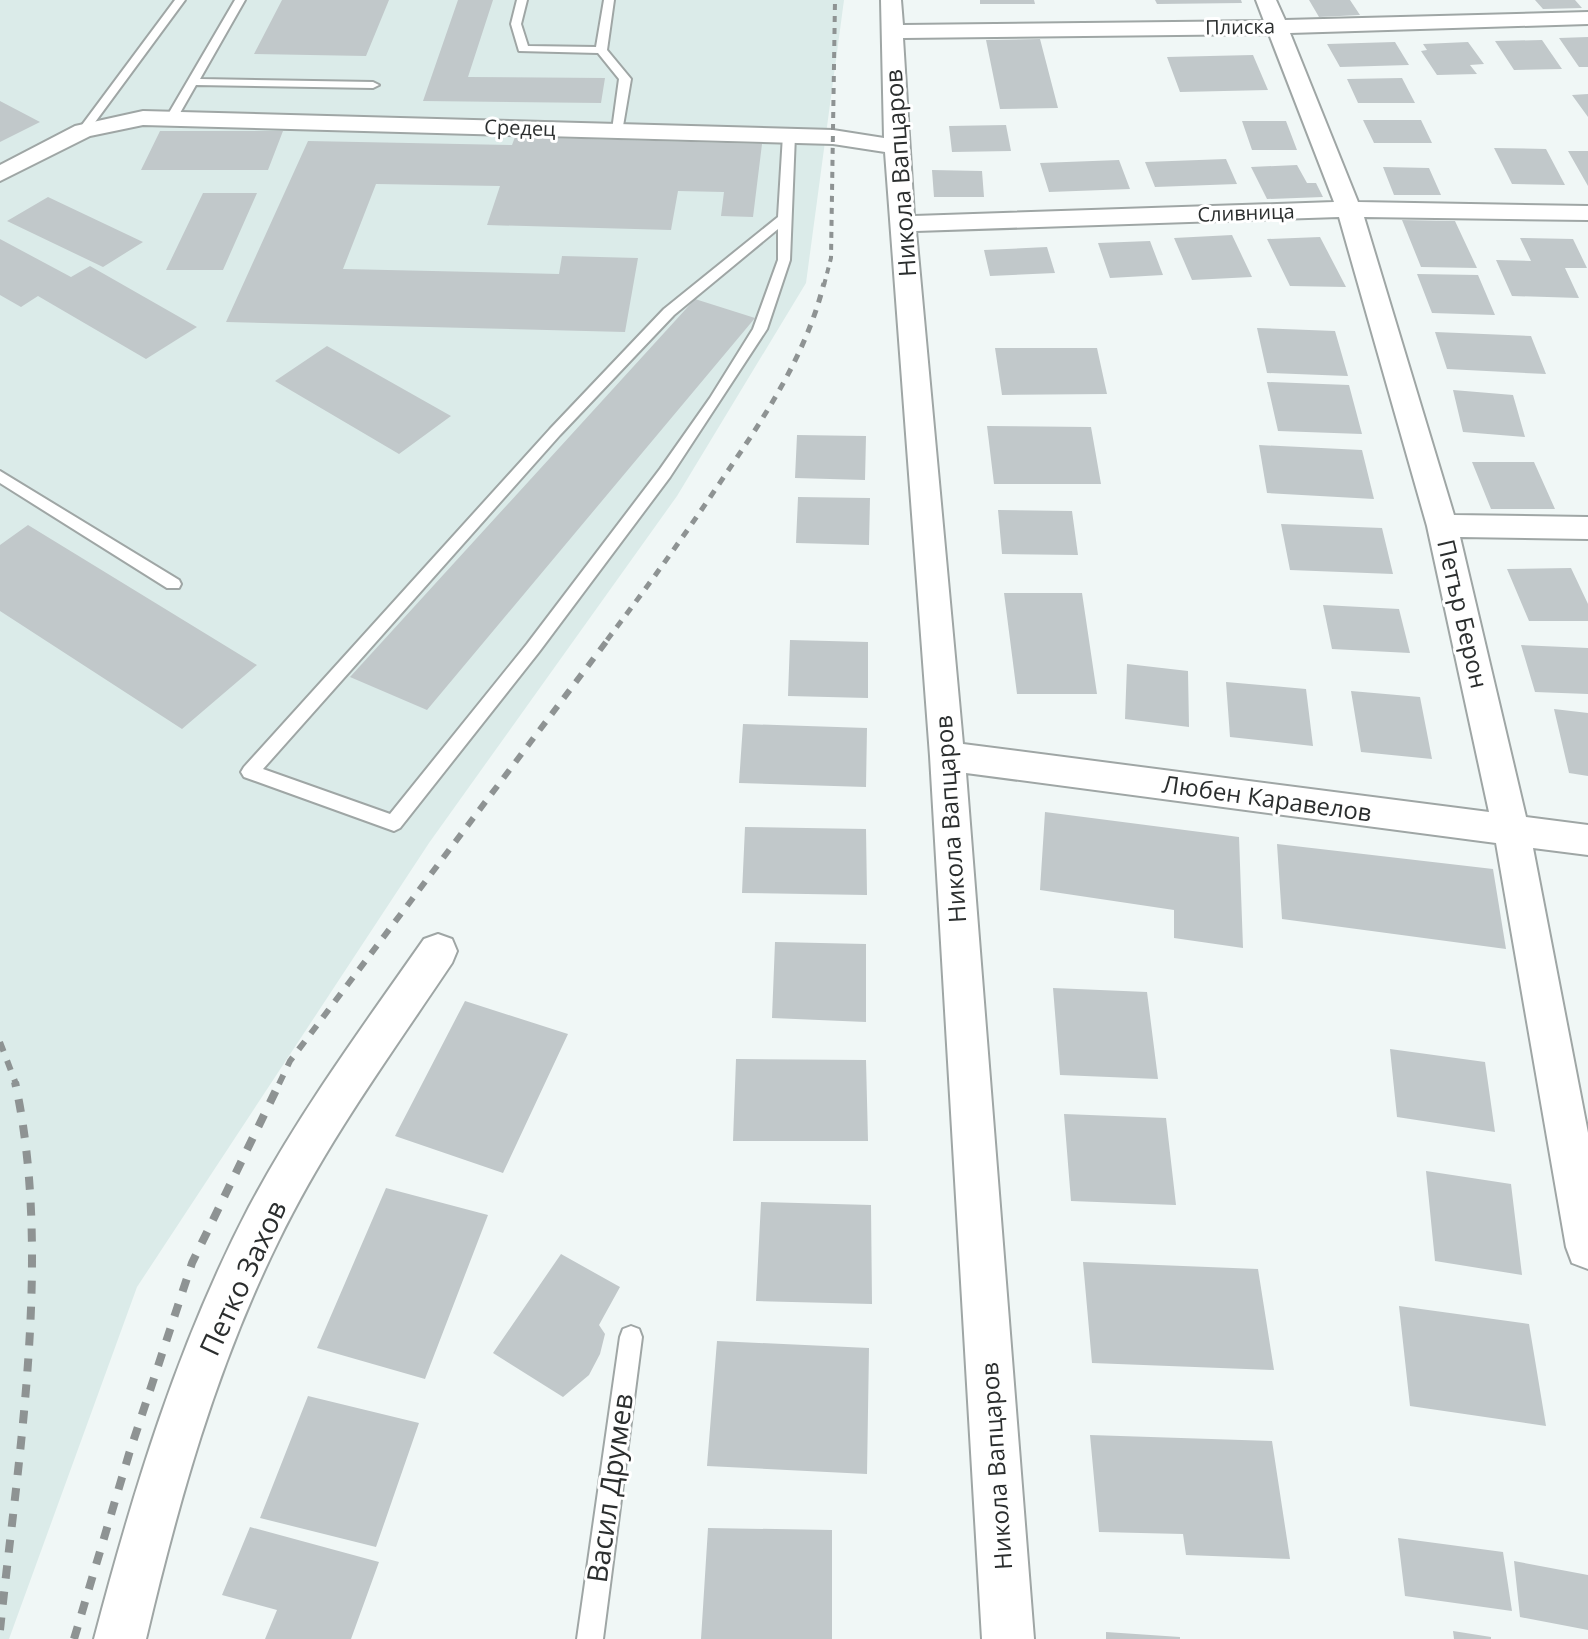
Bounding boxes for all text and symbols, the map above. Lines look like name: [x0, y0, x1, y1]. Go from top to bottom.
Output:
street label: Плиска: [1205, 12, 1275, 41]
street label: Никола Вапцаров: [876, 68, 923, 278]
street label: Средец: [484, 113, 557, 142]
street label: Сливница: [1197, 197, 1295, 228]
street label: Петър Берон: [1430, 536, 1497, 691]
street label: Никола Вапцаров: [926, 714, 973, 924]
street label: Любен Каравелов: [1160, 766, 1374, 829]
street label: Петко Захов: [190, 1194, 295, 1361]
street label: Никола Вапцаров: [972, 1361, 1019, 1571]
street label: Васил Друмев: [577, 1391, 641, 1585]

